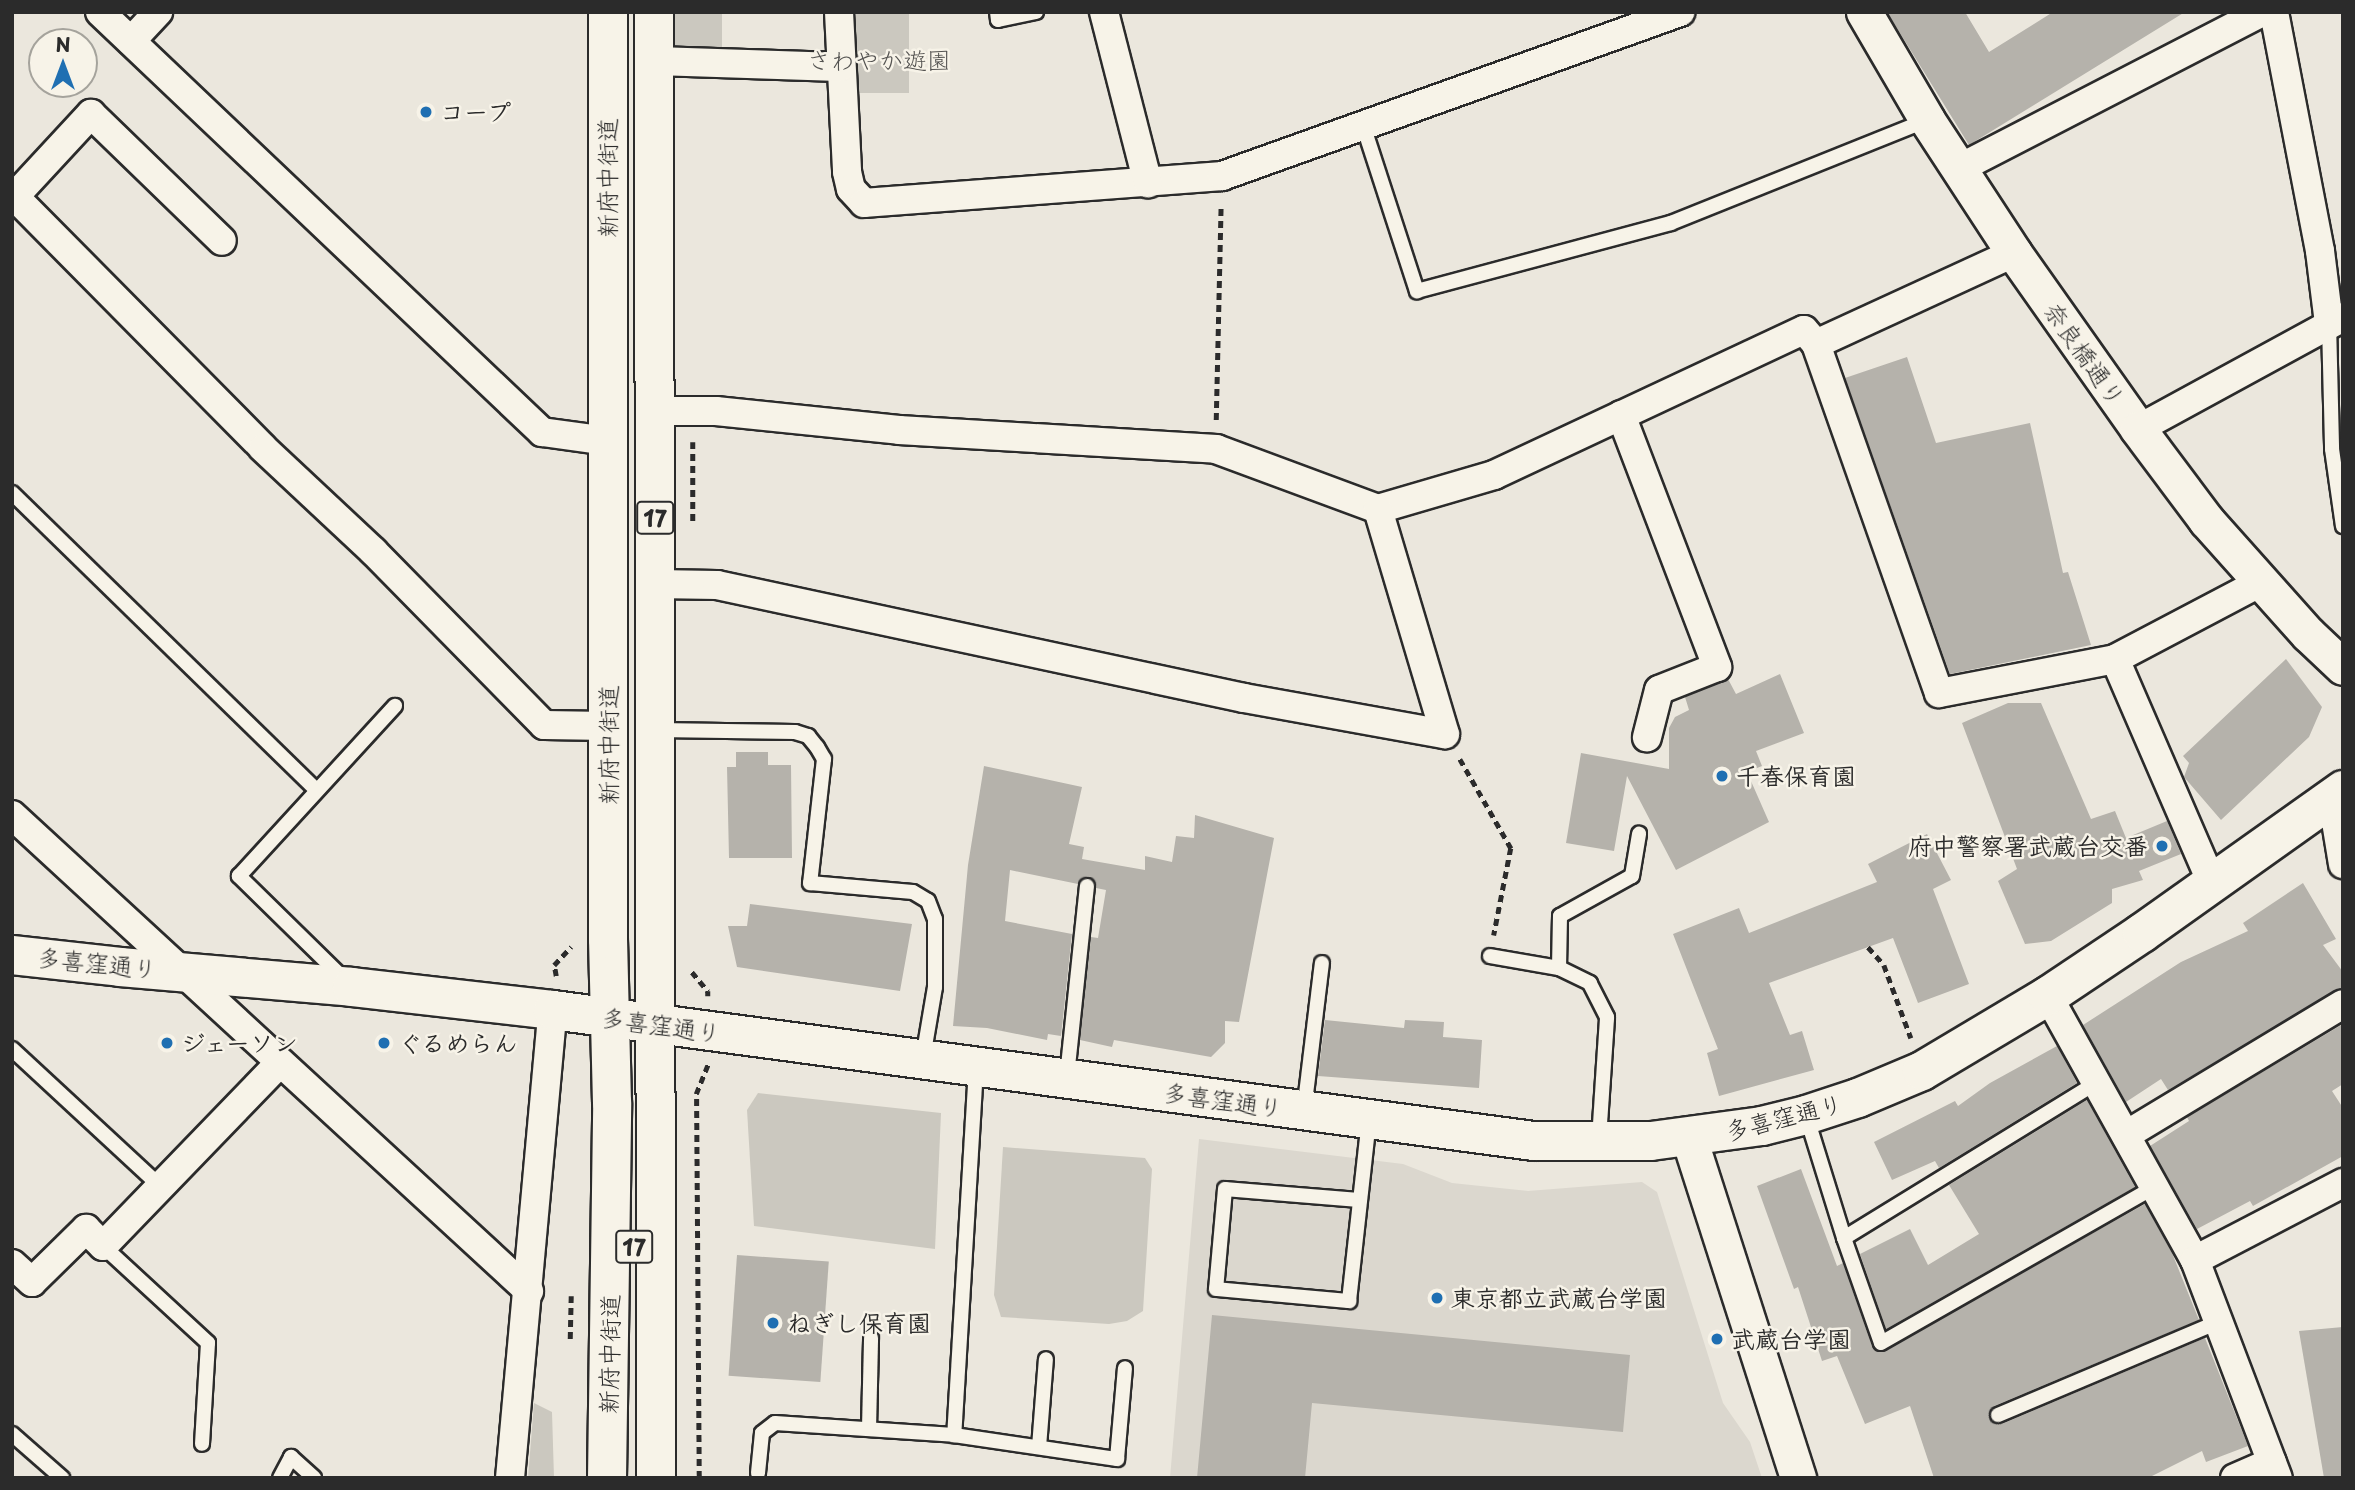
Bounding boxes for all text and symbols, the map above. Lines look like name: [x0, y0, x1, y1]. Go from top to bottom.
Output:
north arrow: [28, 28, 98, 98]
text: N: [55, 30, 71, 58]
park label: さわやか遊園: [807, 46, 951, 74]
place label: コープ: [440, 98, 512, 126]
marker: コープ: [418, 104, 434, 120]
street label: 新府中街道: [593, 118, 621, 238]
street label: 奈良橋通り: [2039, 297, 2131, 411]
road number: 17: [636, 498, 674, 538]
street label: 新府中街道: [594, 685, 622, 805]
place label: 千春保育園: [1736, 762, 1856, 790]
marker: 千春保育園: [1714, 768, 1730, 784]
place label: 府中警察署武蔵台交番: [1908, 832, 2148, 860]
marker: 府中警察署武蔵台交番: [2154, 838, 2170, 854]
street label: 多喜窪通り: [36, 942, 158, 984]
street label: 多喜窪通り: [600, 1002, 722, 1048]
place label: ジェーソン: [181, 1029, 300, 1057]
place label: ぐるめらん: [398, 1029, 518, 1057]
marker: ジェーソン: [159, 1035, 175, 1051]
marker: ぐるめらん: [376, 1035, 392, 1051]
street label: 多喜窪通り: [1162, 1077, 1284, 1123]
street label: 多喜窪通り: [1722, 1089, 1846, 1145]
road number: 17: [615, 1228, 653, 1266]
place label: 東京都立武蔵台学園: [1451, 1284, 1667, 1312]
marker: 東京都立武蔵台学園: [1429, 1290, 1445, 1306]
street label: 新府中街道: [594, 1294, 624, 1414]
place label: ねぎし保育園: [787, 1309, 931, 1337]
marker: ねぎし保育園: [765, 1315, 781, 1331]
place label: 武蔵台学園: [1731, 1325, 1851, 1353]
marker: 武蔵台学園: [1709, 1331, 1725, 1347]

